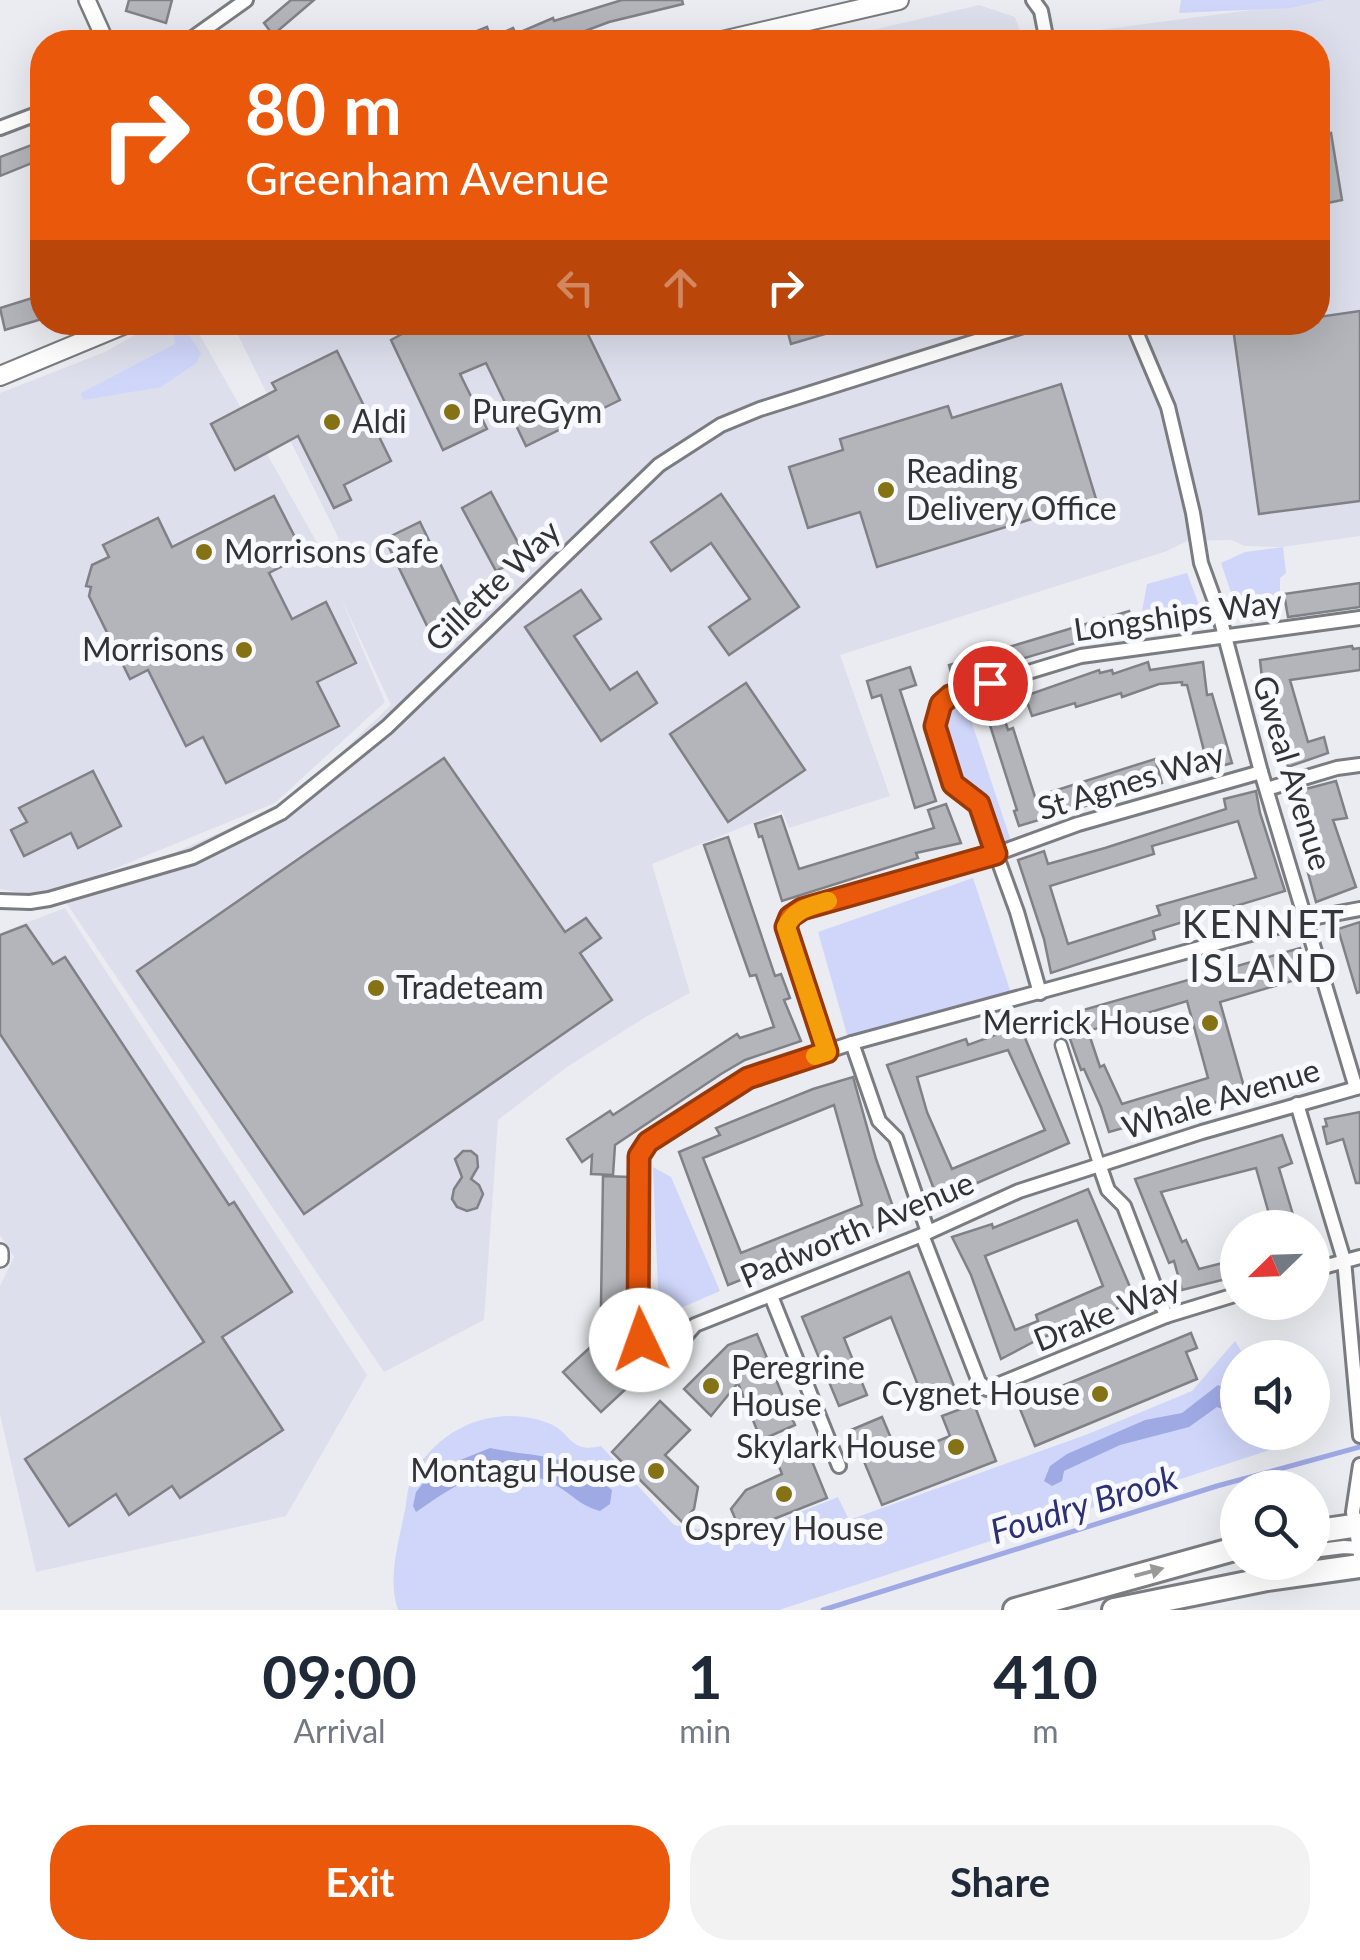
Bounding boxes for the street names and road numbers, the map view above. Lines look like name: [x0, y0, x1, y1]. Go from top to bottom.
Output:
street label: Gillette Way: [416, 511, 568, 659]
street label: Longships Way: [1071, 581, 1285, 648]
street label: Gweal Avenue: [1245, 671, 1342, 875]
street label: St Agnes Way: [1032, 734, 1229, 827]
street label: Whale Avenue: [1117, 1049, 1324, 1146]
street label: Padworth Avenue: [734, 1162, 979, 1295]
street label: Drake Way: [1027, 1264, 1186, 1359]

